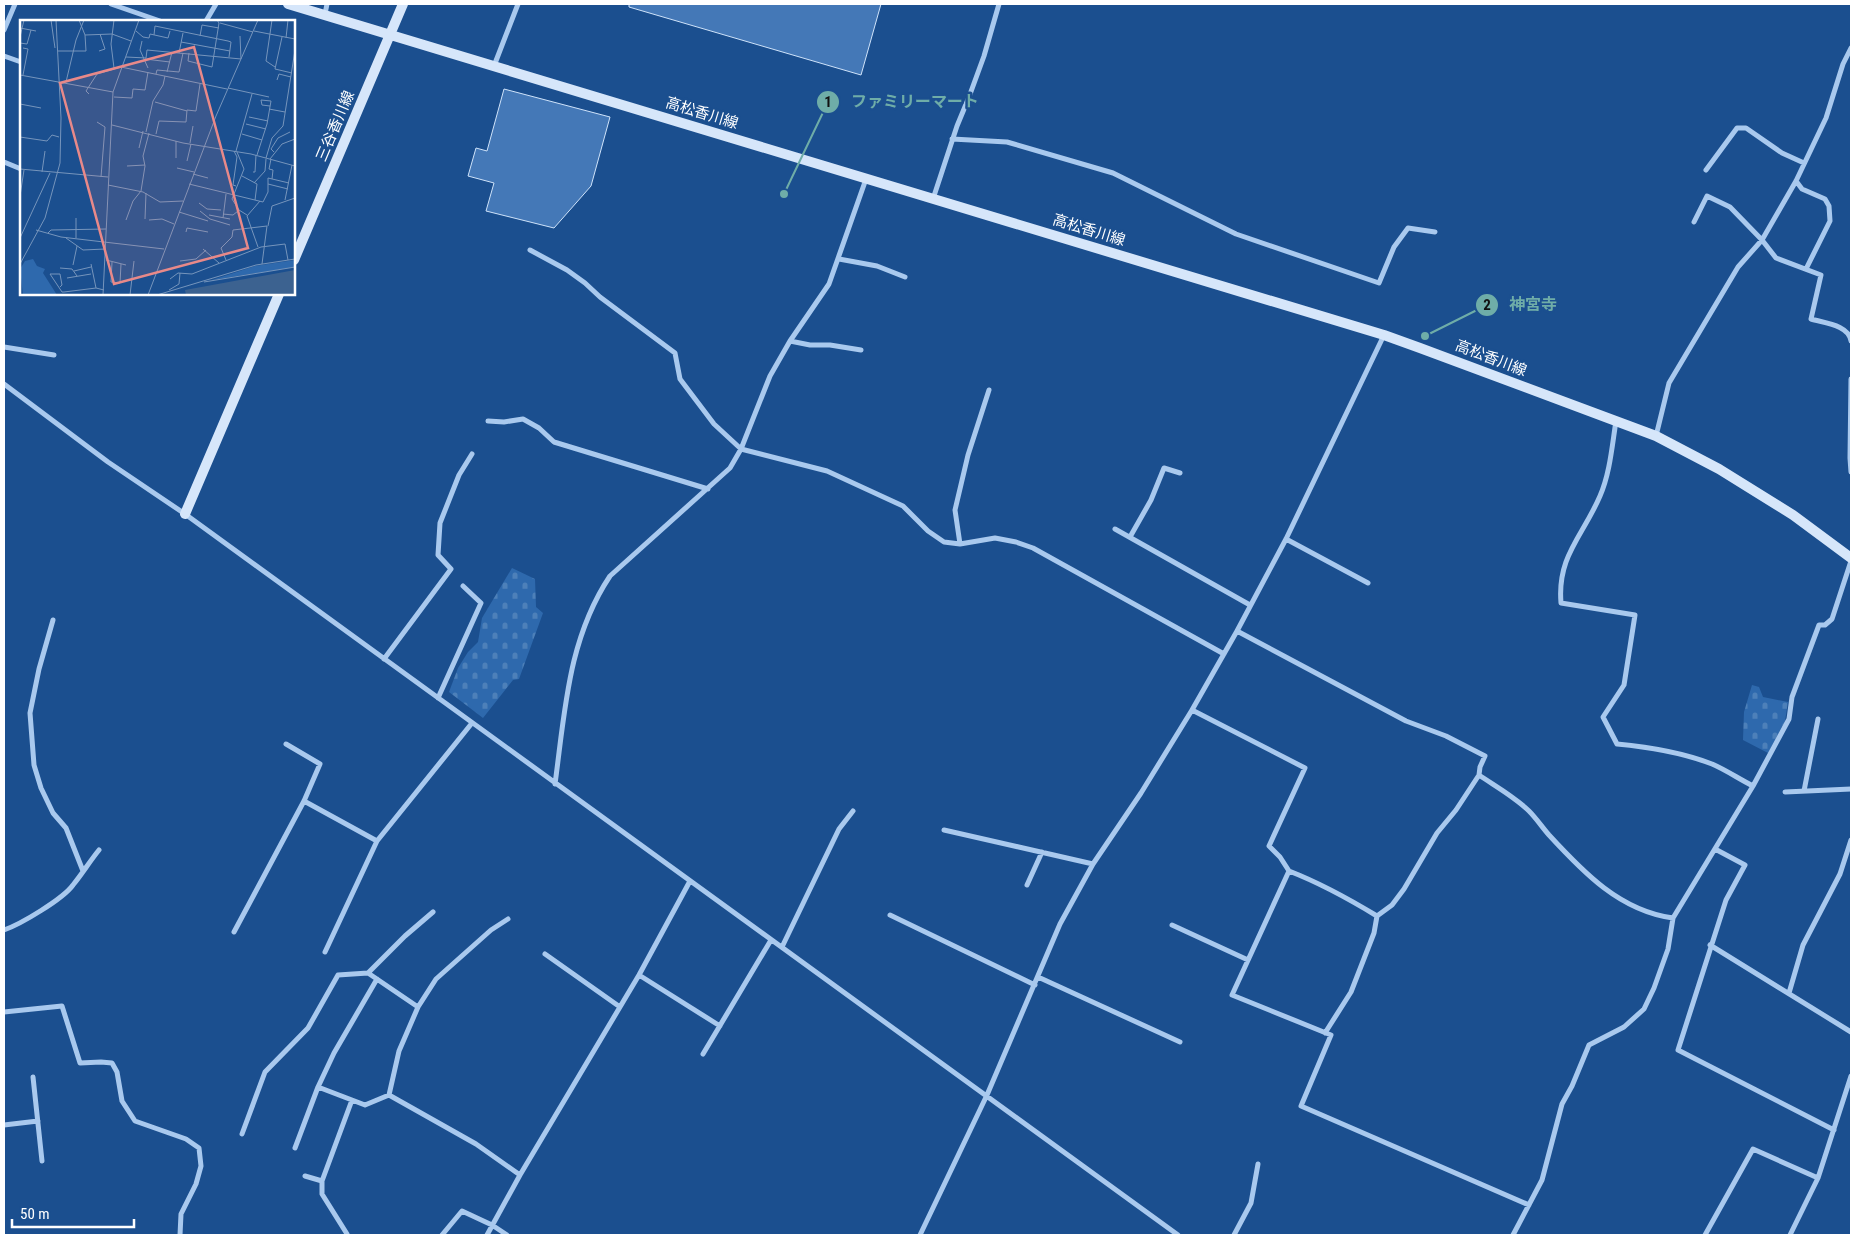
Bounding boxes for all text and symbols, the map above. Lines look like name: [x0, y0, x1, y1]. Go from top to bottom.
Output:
inset map: [20, 20, 295, 295]
callout: ファミリーマート: [816, 86, 989, 117]
street label: 三谷香川線: [312, 88, 358, 164]
text: ファミリーマート: [851, 92, 979, 111]
street label: 高松香川線: [663, 93, 741, 133]
text: 1: [824, 93, 832, 111]
street label: 高松香川線: [1050, 210, 1128, 250]
callout: 神宮寺: [1474, 289, 1567, 320]
text: 神宮寺: [1509, 295, 1557, 314]
text: 2: [1483, 296, 1491, 314]
street label: 高松香川線: [1453, 336, 1529, 380]
scale bar: [12, 1196, 135, 1228]
text: 50 m: [20, 1205, 50, 1223]

